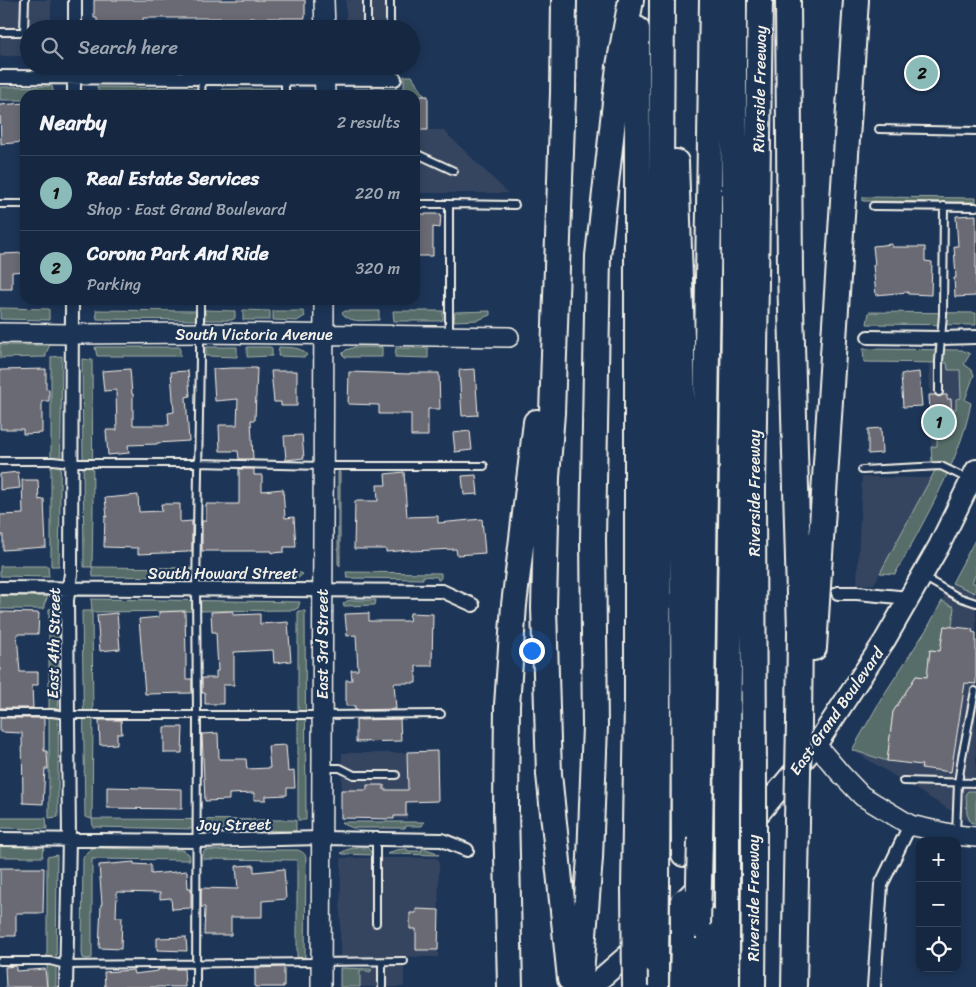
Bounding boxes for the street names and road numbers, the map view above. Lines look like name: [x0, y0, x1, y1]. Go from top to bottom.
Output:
street label: Riverside Freeway: [744, 25, 775, 153]
street label: South Victoria Avenue: [175, 320, 333, 349]
street label: Riverside Freeway: [740, 429, 769, 556]
street label: South Howard Street: [148, 559, 298, 588]
street label: East 4th Street: [38, 587, 69, 699]
street label: East 3rd Street: [308, 589, 337, 699]
street label: East Grand Boulevard: [781, 640, 893, 782]
street label: Joy Street: [195, 809, 272, 840]
street label: Riverside Freeway: [739, 834, 768, 961]

